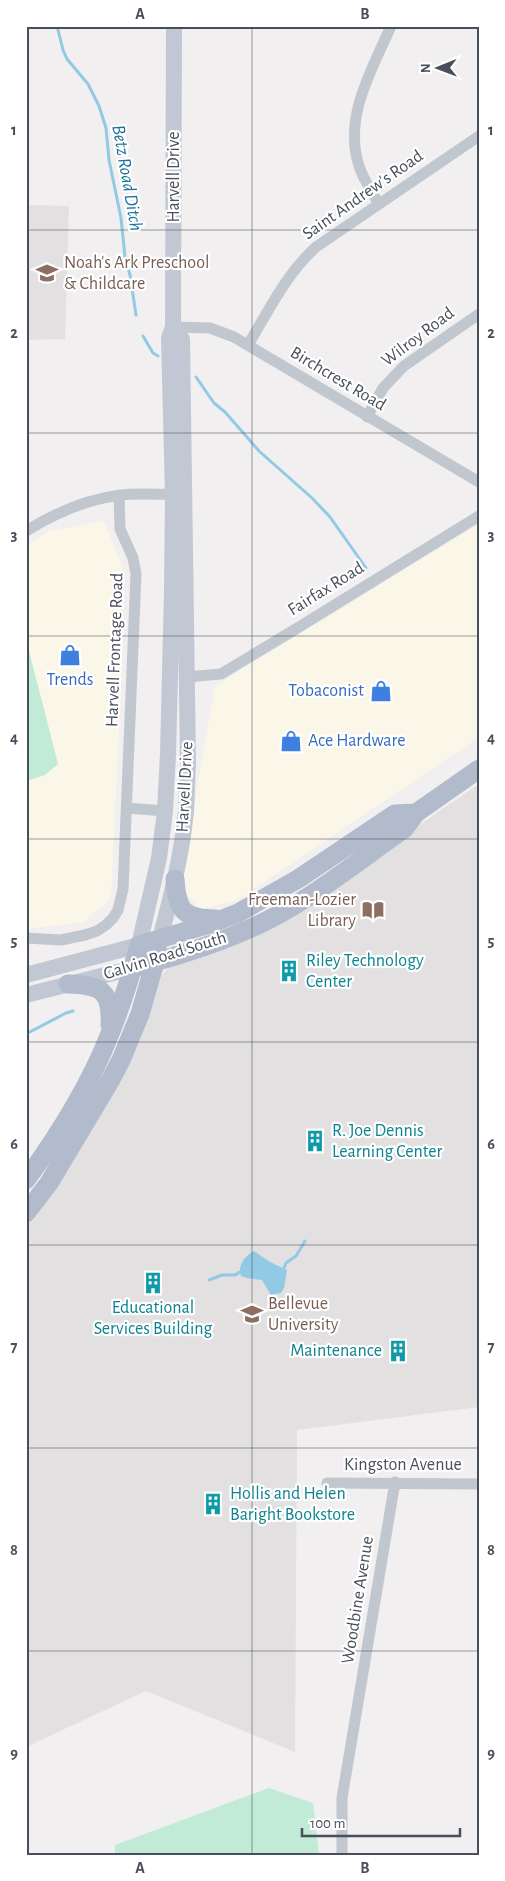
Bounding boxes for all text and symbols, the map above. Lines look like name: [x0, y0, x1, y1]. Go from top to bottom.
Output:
text: A: [135, 6, 145, 22]
text: B: [360, 6, 370, 22]
north arrow: [412, 42, 462, 92]
text: N: [419, 63, 433, 73]
text: 1: [11, 122, 17, 138]
text: 1: [488, 122, 494, 138]
water label: Betz Road Ditch: [108, 123, 146, 233]
street label: Harvell Drive: [165, 131, 183, 223]
street label: Saint Andrew's Road: [300, 147, 426, 243]
place label: Noah's Ark Preschool & Childcare: [64, 254, 209, 293]
school or university icon: Noah's Ark Preschool & Childcare: [34, 260, 60, 286]
street label: Wilroy Road: [378, 304, 458, 370]
text: 2: [10, 325, 18, 341]
text: 2: [487, 325, 495, 341]
street label: Birchcrest Road: [287, 343, 389, 415]
text: 3: [11, 527, 18, 543]
text: 3: [488, 527, 495, 543]
street label: Fairfax Road: [285, 559, 367, 619]
street label: Harvell Frontage Road: [103, 573, 127, 727]
shop icon: Trends: [57, 642, 83, 668]
place label: Trends: [46, 671, 94, 689]
shop icon: Tobaconist: [368, 678, 394, 704]
place label: Tobaconist: [288, 682, 364, 700]
shop icon: Ace Hardware: [278, 728, 304, 754]
text: 4: [10, 730, 18, 746]
text: 4: [487, 730, 495, 746]
place label: Ace Hardware: [308, 732, 406, 750]
street label: Harvell Drive: [174, 741, 196, 833]
place label: Freeman-Lozier Library: [248, 891, 356, 930]
library icon: Freeman-Lozier Library: [360, 897, 386, 923]
street label: Galvin Road South: [101, 929, 229, 983]
text: 5: [11, 933, 18, 949]
text: 5: [488, 933, 495, 949]
place label: Riley Technology Center: [306, 952, 424, 991]
building icon: Riley Technology Center: [276, 958, 302, 984]
place label: R. Joe Dennis Learning Center: [332, 1122, 443, 1161]
building icon: R. Joe Dennis Learning Center: [302, 1128, 328, 1154]
text: 6: [10, 1136, 18, 1152]
text: 6: [487, 1136, 495, 1152]
building icon: Educational Services Building: [140, 1270, 166, 1296]
place label: Bellevue University: [268, 1295, 339, 1334]
place label: Educational Services Building: [94, 1299, 213, 1338]
school or university icon: Bellevue University: [239, 1301, 265, 1327]
building icon: Maintenance: [385, 1338, 411, 1364]
text: 7: [11, 1339, 18, 1355]
text: 7: [488, 1339, 495, 1355]
place label: Maintenance: [290, 1342, 382, 1360]
street label: Kingston Avenue: [344, 1456, 462, 1474]
place label: Hollis and Helen Baright Bookstore: [230, 1485, 355, 1524]
building icon: Hollis and Helen Baright Bookstore: [200, 1491, 226, 1517]
street label: Woodbine Avenue: [339, 1535, 377, 1665]
text: 8: [10, 1542, 18, 1558]
text: 8: [487, 1542, 495, 1558]
text: 9: [10, 1745, 18, 1761]
text: 9: [487, 1745, 495, 1761]
scale bar: [302, 1806, 460, 1838]
text: 100 m: [310, 1816, 345, 1831]
text: A: [135, 1860, 145, 1876]
text: B: [360, 1860, 370, 1876]

